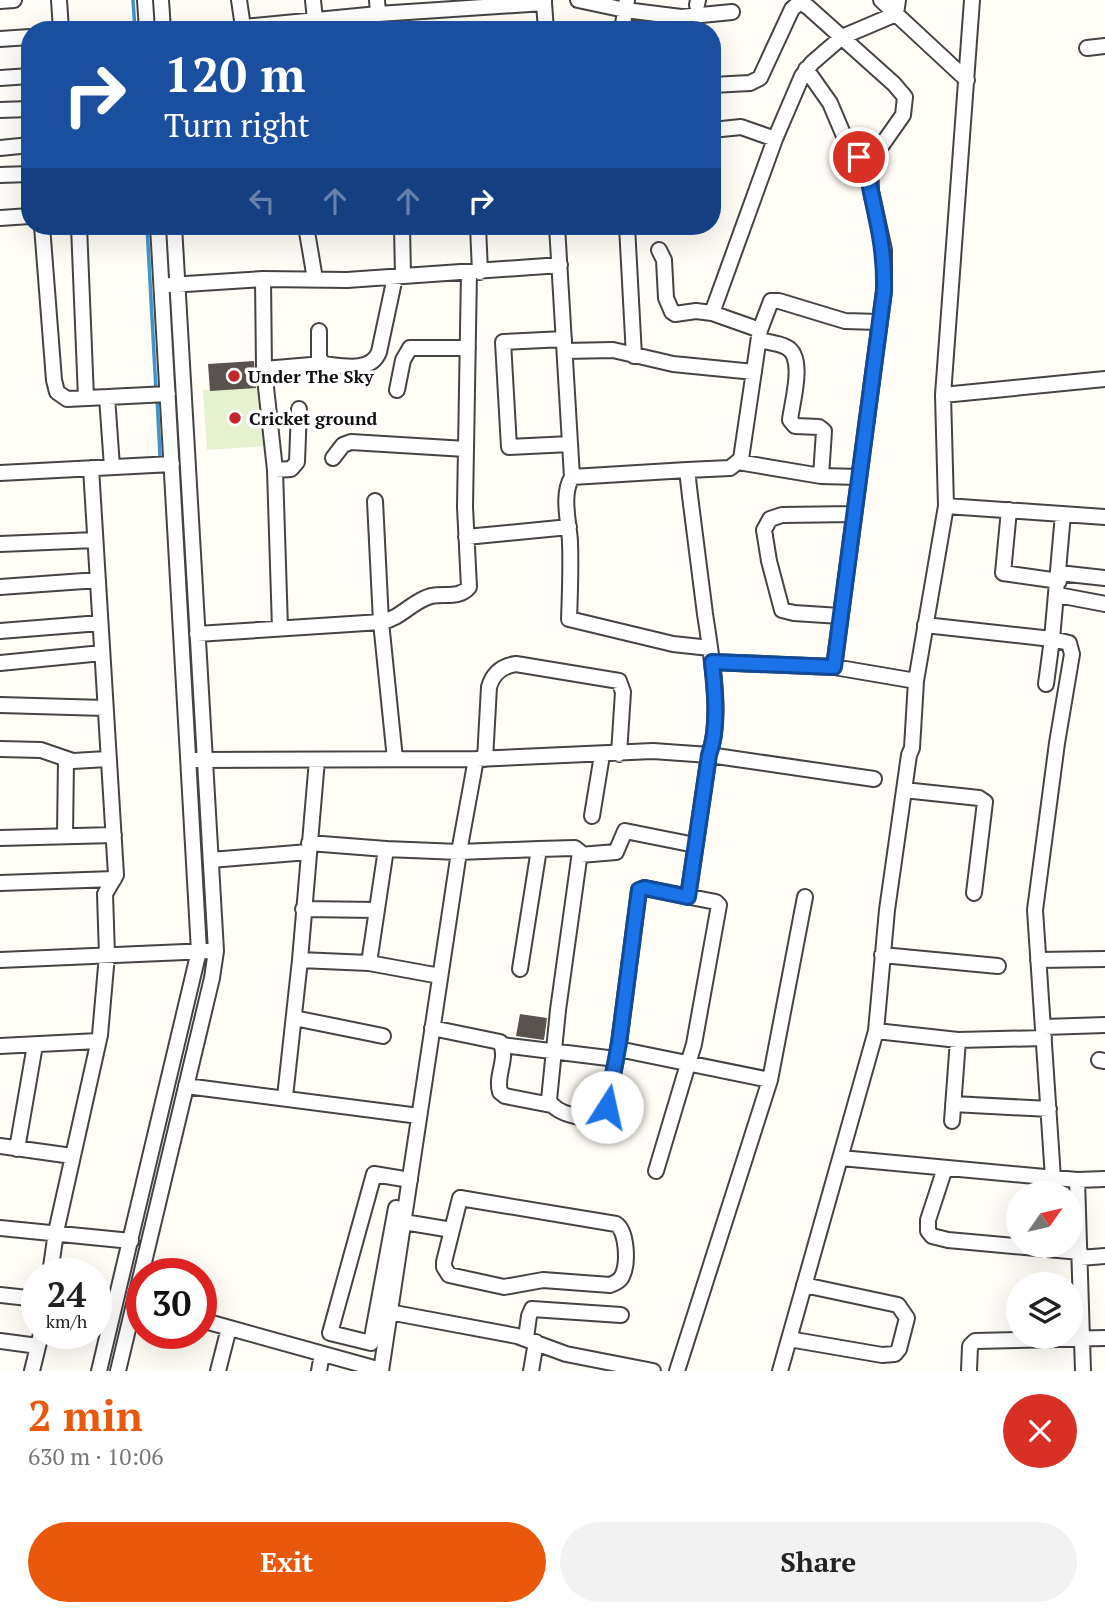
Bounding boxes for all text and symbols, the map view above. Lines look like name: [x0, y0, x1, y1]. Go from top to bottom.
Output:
text: 120 m: [164, 41, 306, 106]
icon: right: [49, 49, 140, 140]
text: Turn right: [164, 104, 310, 146]
pin: [829, 127, 889, 187]
icon: arrive: [840, 138, 878, 176]
icon: left: [243, 182, 281, 220]
icon: ahead: [316, 182, 354, 220]
icon: ahead: [389, 182, 427, 220]
icon: right: [462, 182, 500, 220]
place label: Under The Sky: [248, 364, 374, 388]
marker: Under The Sky: [226, 368, 242, 384]
place label: Cricket ground: [249, 406, 378, 430]
marker: Cricket ground: [227, 410, 243, 426]
position arrow: [570, 1070, 644, 1144]
north arrow: [1006, 1181, 1083, 1258]
map controls: [1006, 1181, 1083, 1349]
speed limit sign: 30: [126, 1258, 217, 1349]
text: 24: [47, 1271, 86, 1317]
button: layers: [1006, 1272, 1083, 1349]
text: km/h: [46, 1309, 87, 1333]
text: 2 min: [28, 1387, 143, 1443]
button: close: [1003, 1394, 1077, 1468]
text: 630 m · 10:06: [28, 1441, 163, 1472]
button: Exit: [28, 1522, 546, 1602]
button: Share: [560, 1522, 1077, 1602]

